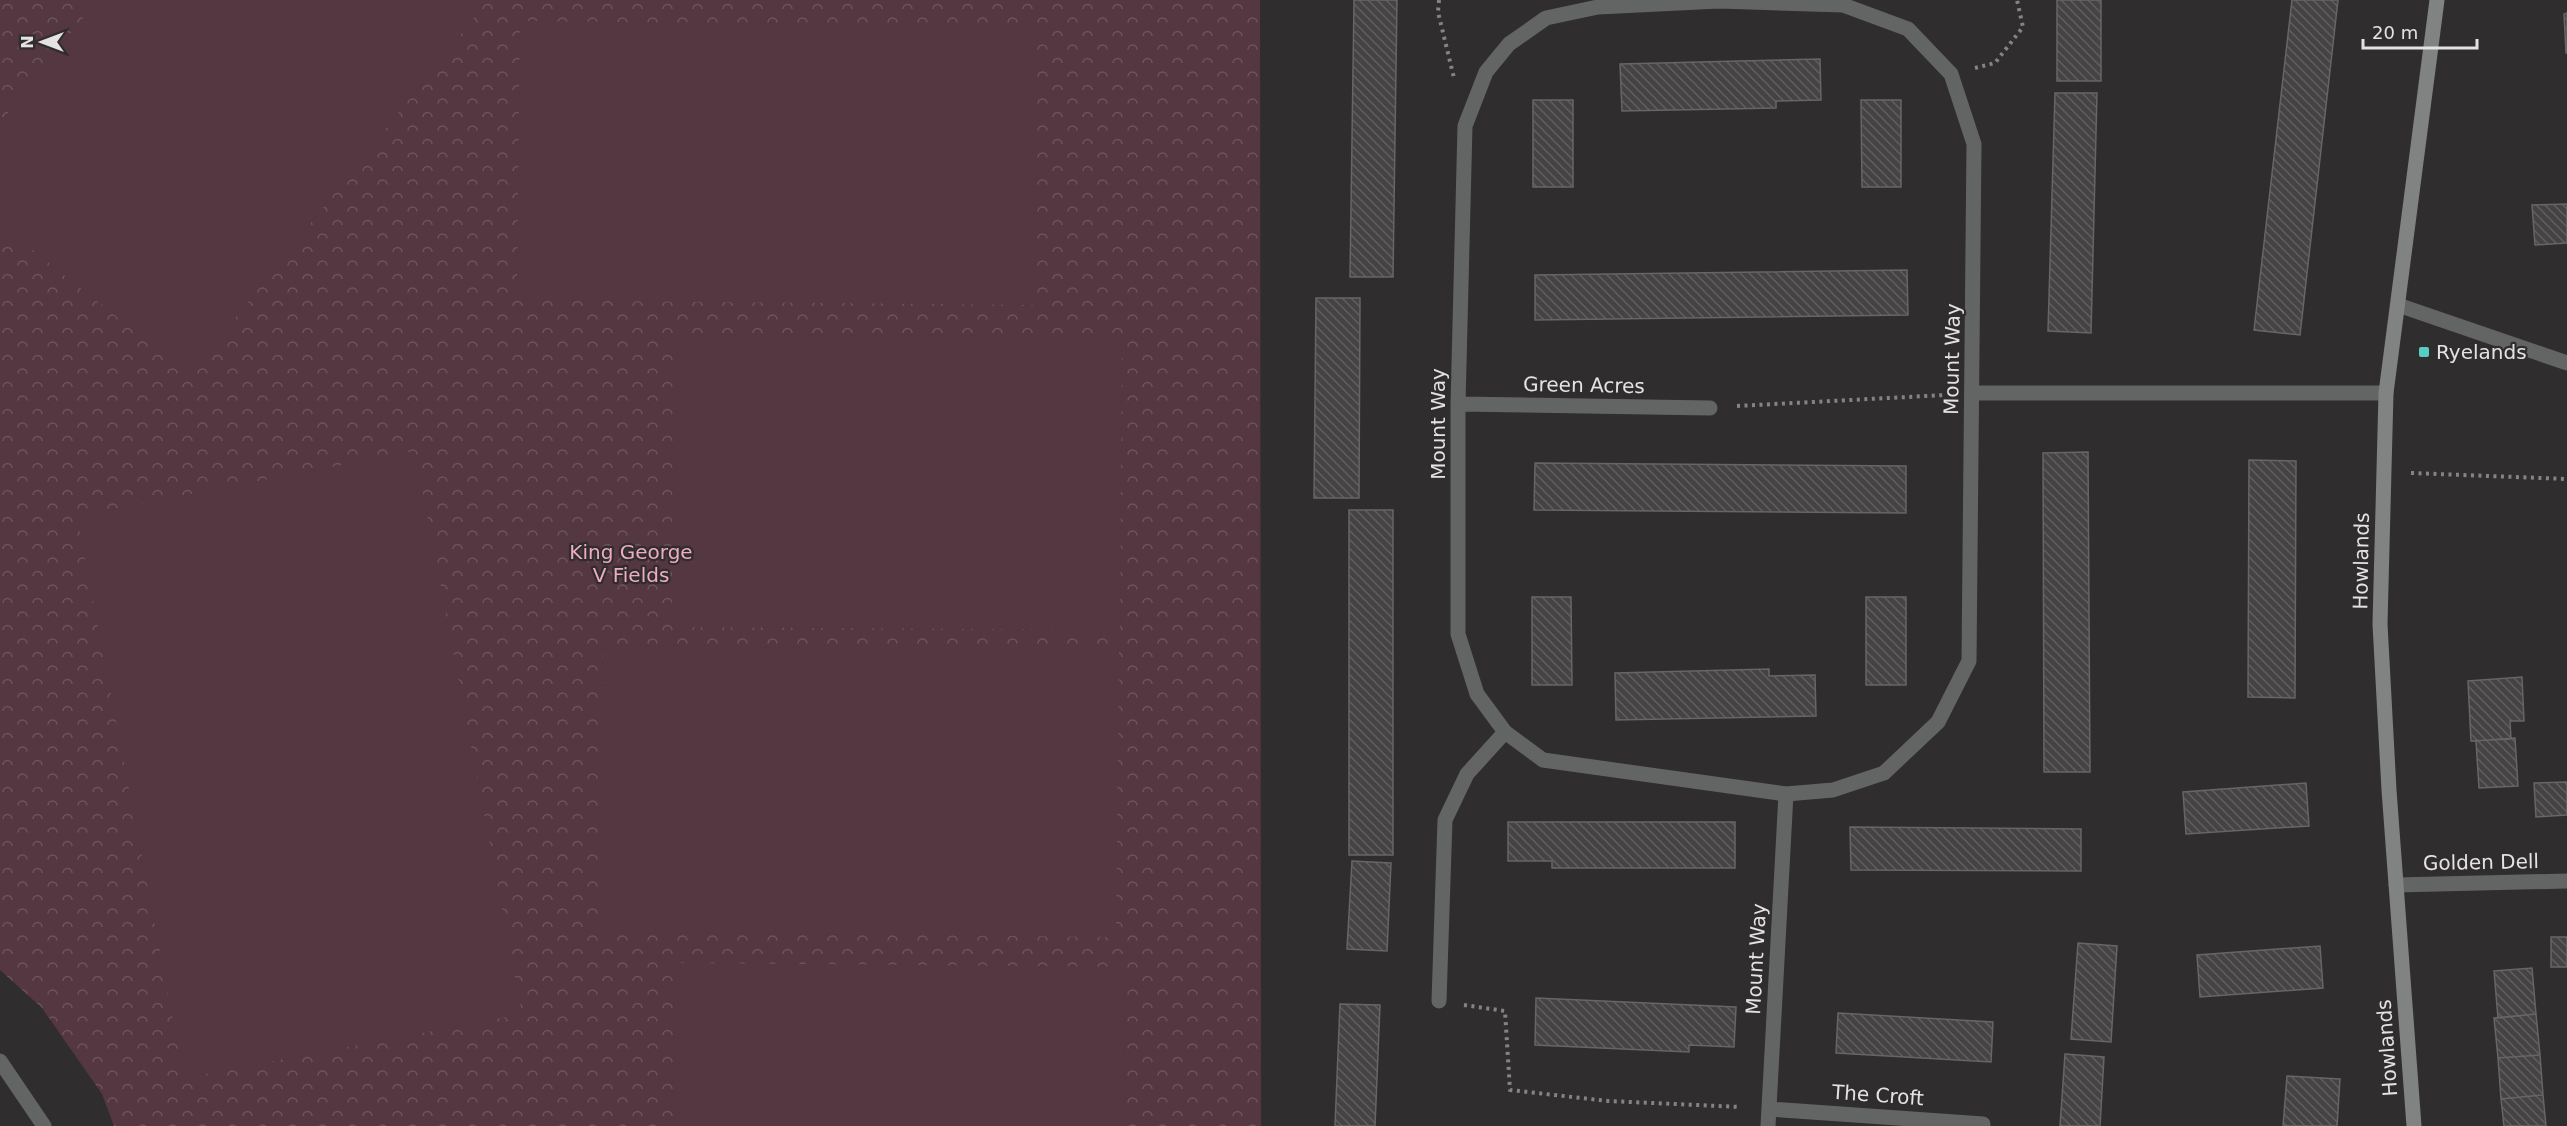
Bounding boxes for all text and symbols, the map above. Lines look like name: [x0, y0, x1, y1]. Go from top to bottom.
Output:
north arrow: [12, 12, 72, 72]
scale bar: [2363, 12, 2477, 50]
text: 20 m: [2372, 22, 2418, 43]
text: N: [18, 35, 37, 49]
street label: Mount Way: [1939, 303, 1965, 415]
place label: Ryelands: [2436, 340, 2527, 364]
marker: Ryelands: [2417, 345, 2431, 359]
street label: Mount Way: [1426, 368, 1450, 480]
street label: Green Acres: [1523, 372, 1645, 398]
street label: Howlands: [2348, 512, 2374, 610]
park label: King George V Fields: [569, 540, 693, 587]
street label: Golden Dell: [2423, 849, 2539, 875]
street label: Mount Way: [1741, 902, 1771, 1015]
street label: Howlands: [2372, 999, 2402, 1097]
street label: The Croft: [1830, 1080, 1925, 1110]

